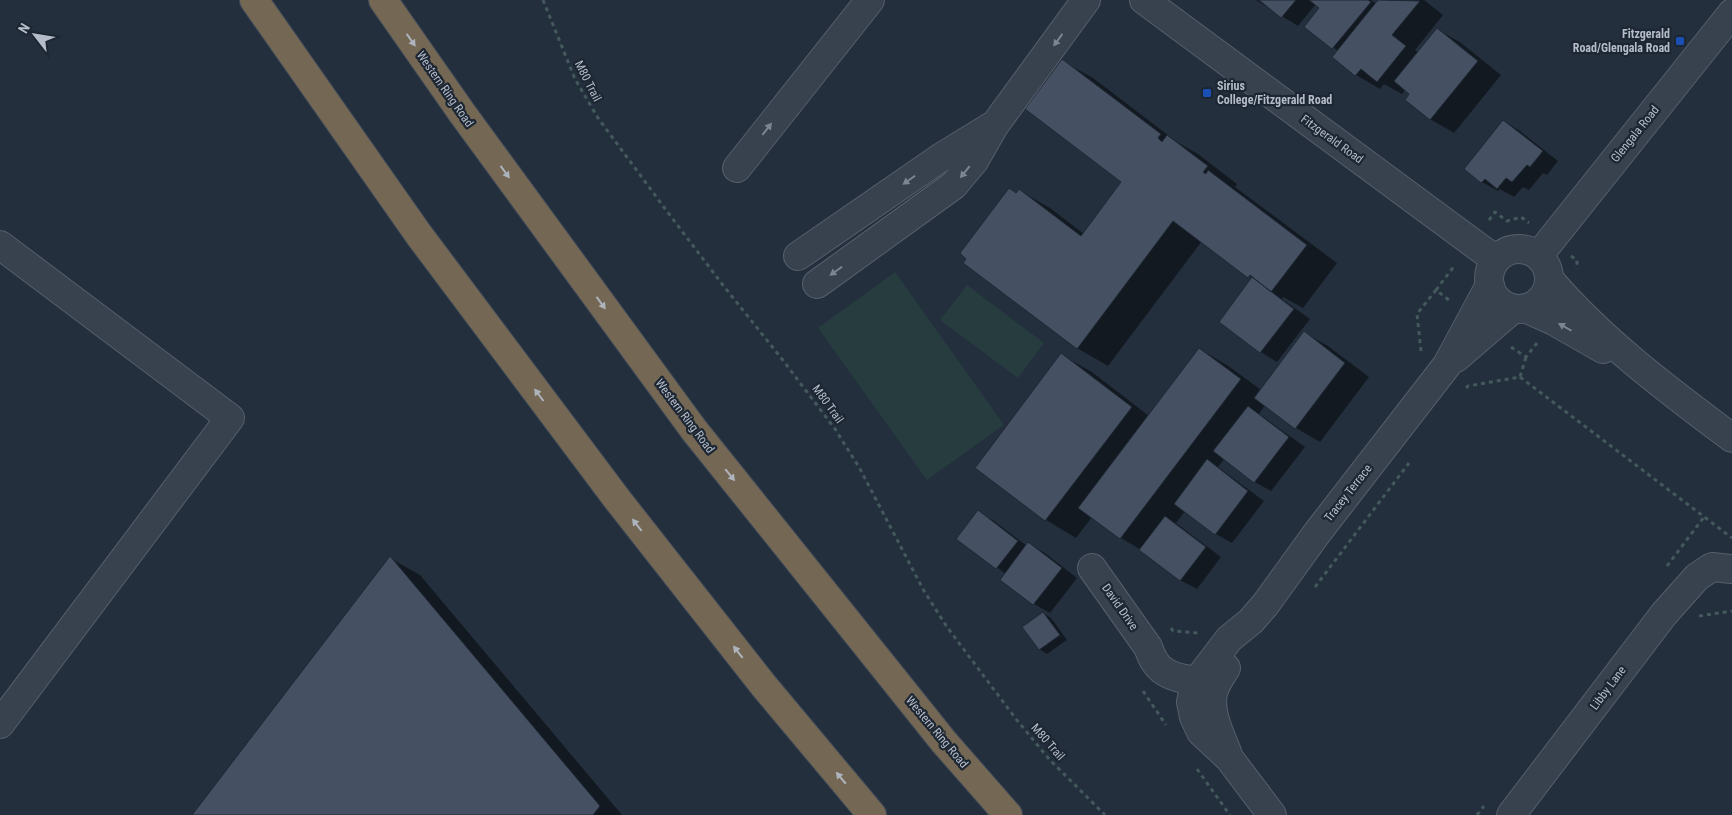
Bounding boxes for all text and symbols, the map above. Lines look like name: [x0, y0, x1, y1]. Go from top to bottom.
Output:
north arrow: [10, 10, 60, 60]
text: N: [15, 21, 33, 36]
place label: Fitzgerald Road/Glengala Road: [1573, 27, 1670, 55]
one-way arrow: [406, 33, 416, 47]
one-way arrow: [1053, 33, 1063, 47]
marker: Fitzgerald Road/Glengala Road: [1674, 35, 1686, 47]
street label: Western Ring Road: [414, 48, 476, 130]
street label: M80 Trail: [572, 58, 604, 104]
place label: Sirius College/Fitzgerald Road: [1217, 79, 1332, 107]
marker: Sirius College/Fitzgerald Road: [1201, 87, 1213, 99]
street label: Glengala Road: [1608, 103, 1662, 165]
street label: Fitzgerald Road: [1298, 112, 1366, 166]
one-way arrow: [762, 123, 773, 136]
one-way arrow: [500, 165, 510, 179]
one-way arrow: [960, 166, 971, 179]
one-way arrow: [902, 175, 915, 185]
one-way arrow: [829, 266, 843, 276]
one-way arrow: [596, 296, 606, 310]
one-way arrow: [1558, 322, 1571, 331]
street label: Western Ring Road: [653, 376, 717, 456]
street label: M80 Trail: [809, 382, 847, 426]
one-way arrow: [534, 388, 544, 402]
street label: Tracey Terrace: [1321, 461, 1375, 524]
one-way arrow: [725, 468, 736, 481]
one-way arrow: [632, 518, 642, 532]
street label: David Drive: [1099, 581, 1141, 633]
one-way arrow: [732, 646, 743, 659]
street label: Libby Lane: [1587, 663, 1629, 713]
street label: Western Ring Road: [903, 693, 971, 771]
street label: M80 Trail: [1028, 721, 1068, 763]
one-way arrow: [835, 772, 847, 784]

